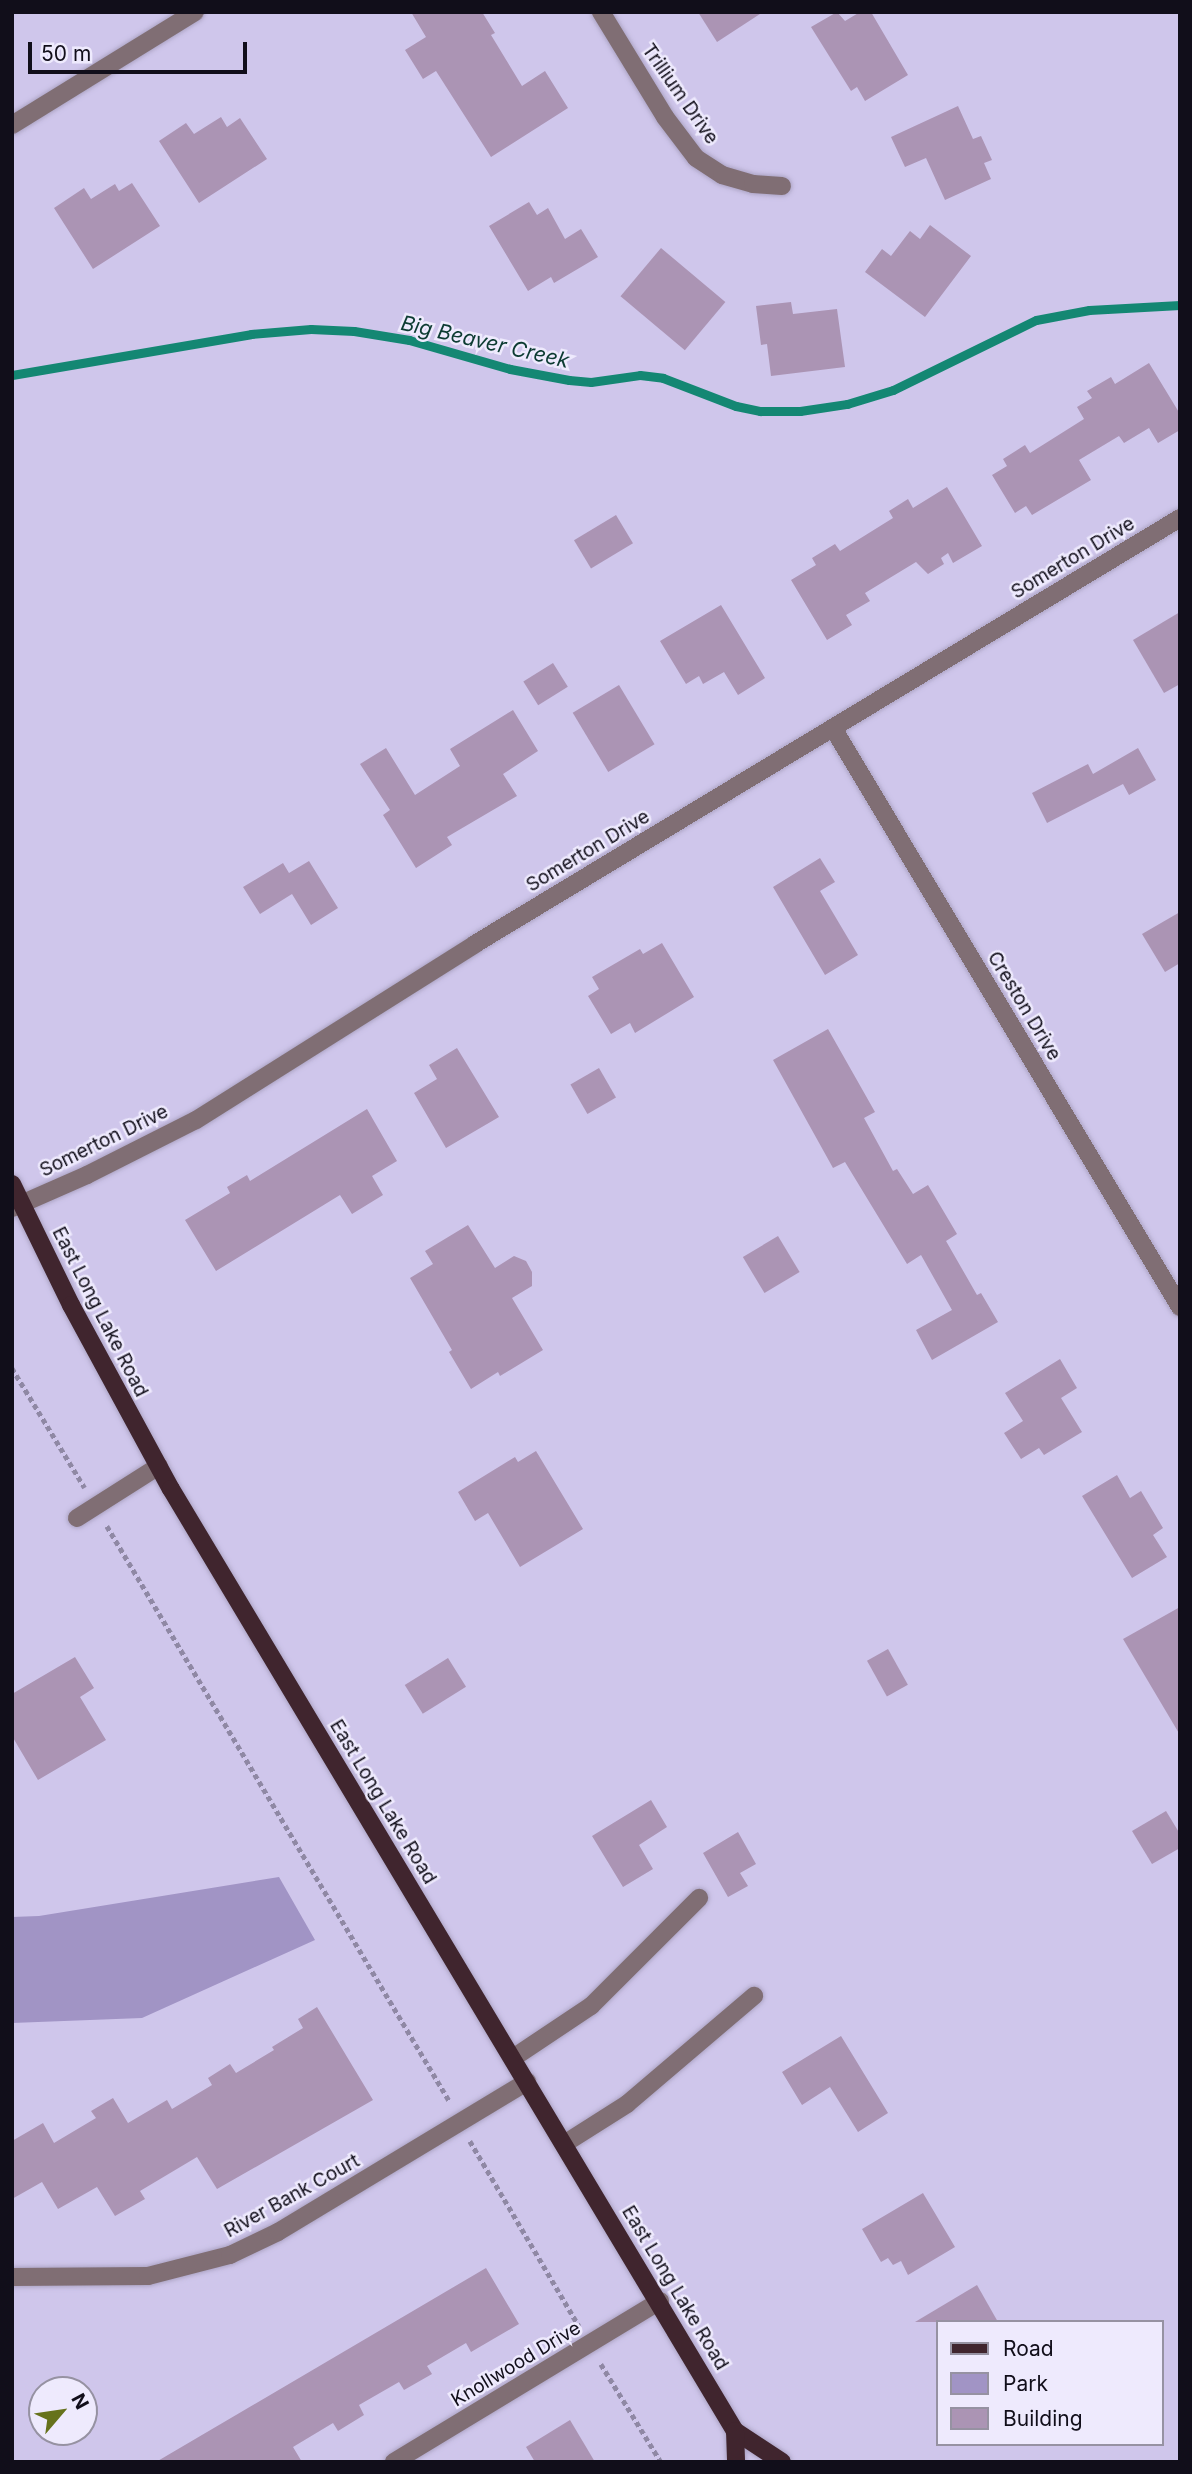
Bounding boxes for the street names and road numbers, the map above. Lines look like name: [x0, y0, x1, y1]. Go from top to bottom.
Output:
street label: Trillium Drive: [637, 39, 723, 149]
street label: Somerton Drive: [1007, 512, 1139, 604]
street label: Somerton Drive: [522, 805, 654, 897]
street label: Creston Drive: [983, 947, 1065, 1065]
street label: Somerton Drive: [36, 1100, 172, 1182]
street label: East Long Lake Road: [47, 1223, 153, 1401]
street label: East Long Lake Road: [325, 1716, 441, 1888]
street label: River Bank Court: [220, 2149, 364, 2243]
street label: East Long Lake Road: [617, 2202, 733, 2374]
street label: Knollwood Drive: [447, 2316, 585, 2412]

